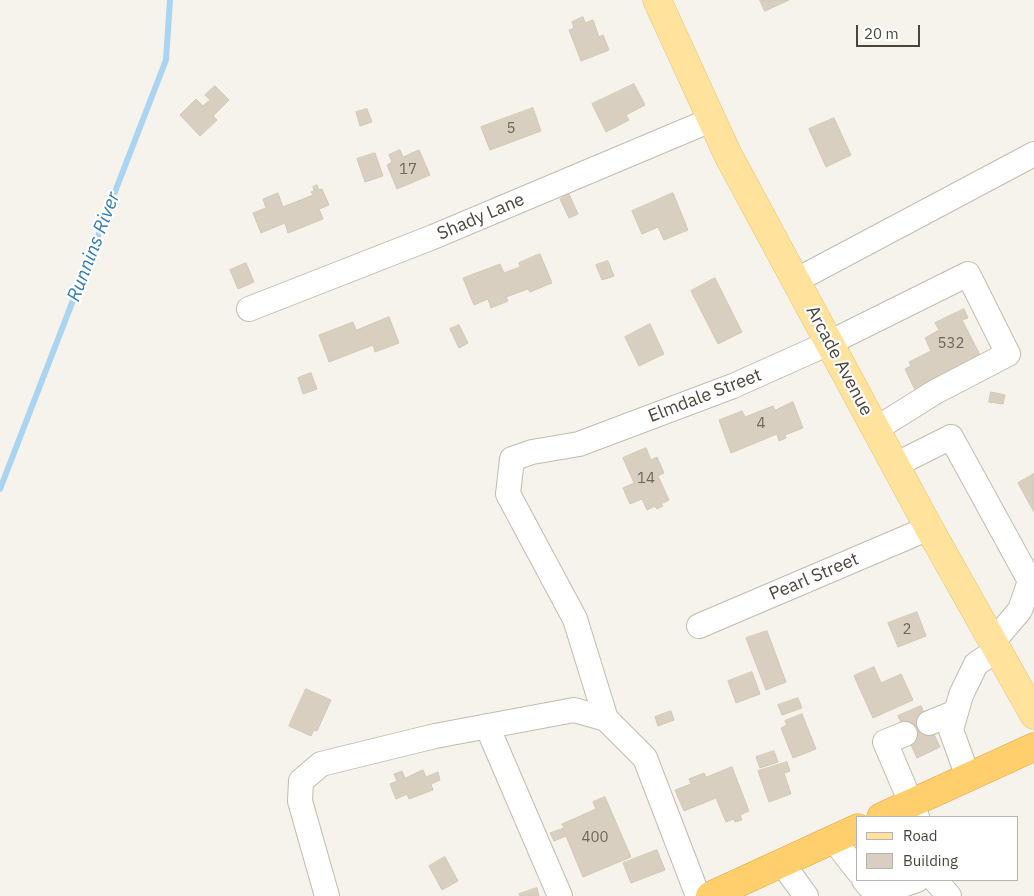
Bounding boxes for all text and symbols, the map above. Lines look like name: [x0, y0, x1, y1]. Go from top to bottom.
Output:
scale bar: [859, 15, 923, 47]
text: 20 m: [864, 24, 899, 43]
house number: 5: [507, 120, 515, 138]
house number: 17: [399, 161, 417, 179]
water label: Runnins River: [63, 189, 125, 305]
street label: Shady Lane: [434, 189, 528, 245]
street label: Arcade Avenue: [801, 302, 877, 420]
house number: 532: [938, 335, 964, 353]
street label: Elmdale Street: [645, 364, 765, 428]
house number: 4: [757, 415, 765, 433]
house number: 14: [637, 470, 655, 488]
street label: Pearl Street: [766, 548, 862, 606]
house number: 2: [903, 621, 911, 639]
legend: [856, 816, 1019, 881]
text: Road: [903, 826, 938, 845]
house number: 400: [582, 829, 608, 847]
text: Building: [903, 851, 958, 870]

